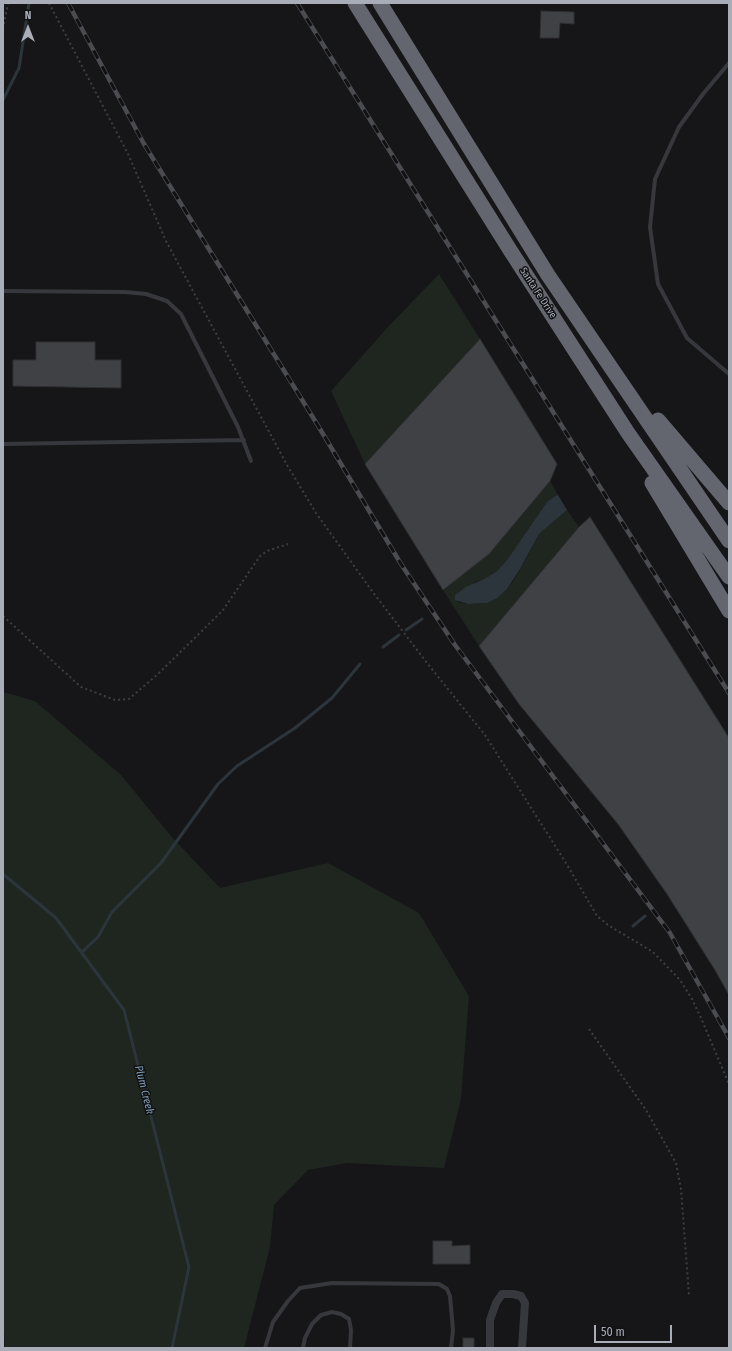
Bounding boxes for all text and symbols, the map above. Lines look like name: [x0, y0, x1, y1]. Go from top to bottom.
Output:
north arrow: [8, 8, 48, 48]
text: N: [25, 9, 31, 22]
street label: Santa Fe Drive: [517, 265, 559, 321]
water label: Plum Creek: [132, 1064, 156, 1116]
scale bar: [596, 1317, 674, 1343]
text: 50 m: [601, 1325, 625, 1339]

